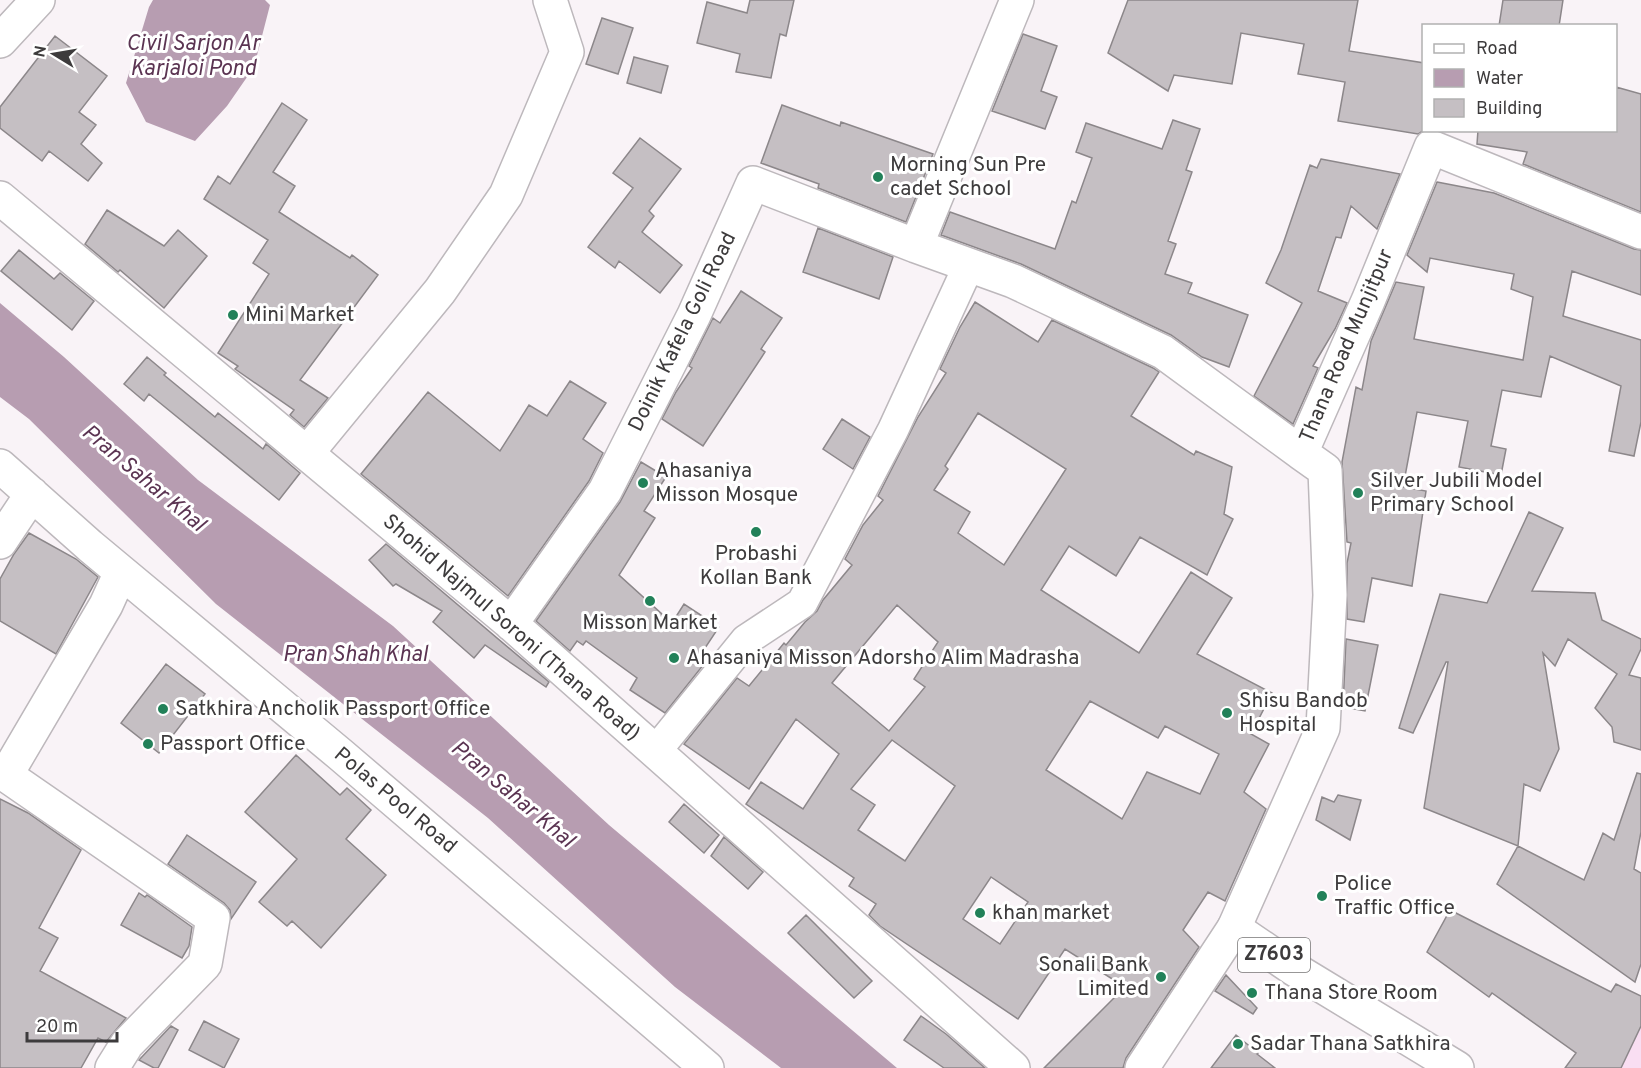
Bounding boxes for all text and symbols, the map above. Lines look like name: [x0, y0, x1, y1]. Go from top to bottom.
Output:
north arrow: [24, 24, 84, 84]
legend: [1422, 24, 1617, 132]
water label: Civil Sarjon Ar Karjaloi Pond: [126, 31, 262, 83]
text: Road: [1476, 38, 1518, 61]
text: N: [30, 44, 52, 59]
text: Water: [1476, 68, 1523, 91]
text: Building: [1476, 98, 1542, 121]
place label: Morning Sun Pre cadet School: [890, 152, 1046, 203]
marker: Morning Sun Pre cadet School: [871, 170, 885, 184]
street label: Doinik Kafela Goli Road: [623, 228, 743, 436]
street label: Thana Road Munjitpur: [1294, 245, 1400, 447]
place label: Mini Market: [245, 302, 355, 329]
marker: Mini Market: [226, 308, 240, 322]
water label: Pran Sahar Khal: [76, 419, 211, 539]
place label: Ahasaniya Misson Mosque: [655, 458, 798, 509]
place label: Silver Jubili Model Primary School: [1370, 468, 1542, 519]
marker: Ahasaniya Misson Mosque: [636, 476, 650, 490]
marker: Silver Jubili Model Primary School: [1351, 486, 1365, 500]
street label: Shohid Najmul Soroni (Thana Road): [376, 509, 646, 747]
marker: Probashi Kollan Bank: [749, 525, 763, 539]
place label: Probashi Kollan Bank: [700, 541, 812, 592]
marker: Misson Market: [643, 594, 657, 608]
place label: Misson Market: [582, 610, 718, 637]
water label: Pran Shah Khal: [282, 642, 429, 669]
place label: Ahasaniya Misson Adorsho Alim Madrasha: [686, 645, 1079, 672]
marker: Ahasaniya Misson Adorsho Alim Madrasha: [667, 651, 681, 665]
place label: Shisu Bandob Hospital: [1239, 688, 1368, 739]
place label: Satkhira Ancholik Passport Office: [175, 696, 490, 723]
marker: Satkhira Ancholik Passport Office: [156, 702, 170, 716]
marker: Shisu Bandob Hospital: [1220, 706, 1234, 720]
place label: Passport Office: [160, 731, 306, 758]
water label: Pran Sahar Khal: [445, 735, 580, 855]
marker: Passport Office: [141, 737, 155, 751]
street label: Polas Pool Road: [328, 742, 462, 860]
place label: Police Traffic Office: [1334, 871, 1455, 922]
marker: Police Traffic Office: [1315, 889, 1329, 903]
place label: khan market: [992, 900, 1110, 927]
marker: khan market: [973, 906, 987, 920]
road number: Z7603: [1238, 938, 1310, 972]
place label: Sonali Bank Limited: [1038, 952, 1149, 1003]
marker: Sonali Bank Limited: [1154, 970, 1168, 984]
place label: Thana Store Room: [1264, 980, 1438, 1007]
marker: Thana Store Room: [1245, 986, 1259, 1000]
scale bar: [27, 1005, 117, 1043]
text: 20 m: [36, 1016, 78, 1039]
place label: Sadar Thana Satkhira: [1250, 1031, 1451, 1058]
marker: Sadar Thana Satkhira: [1231, 1037, 1245, 1051]

